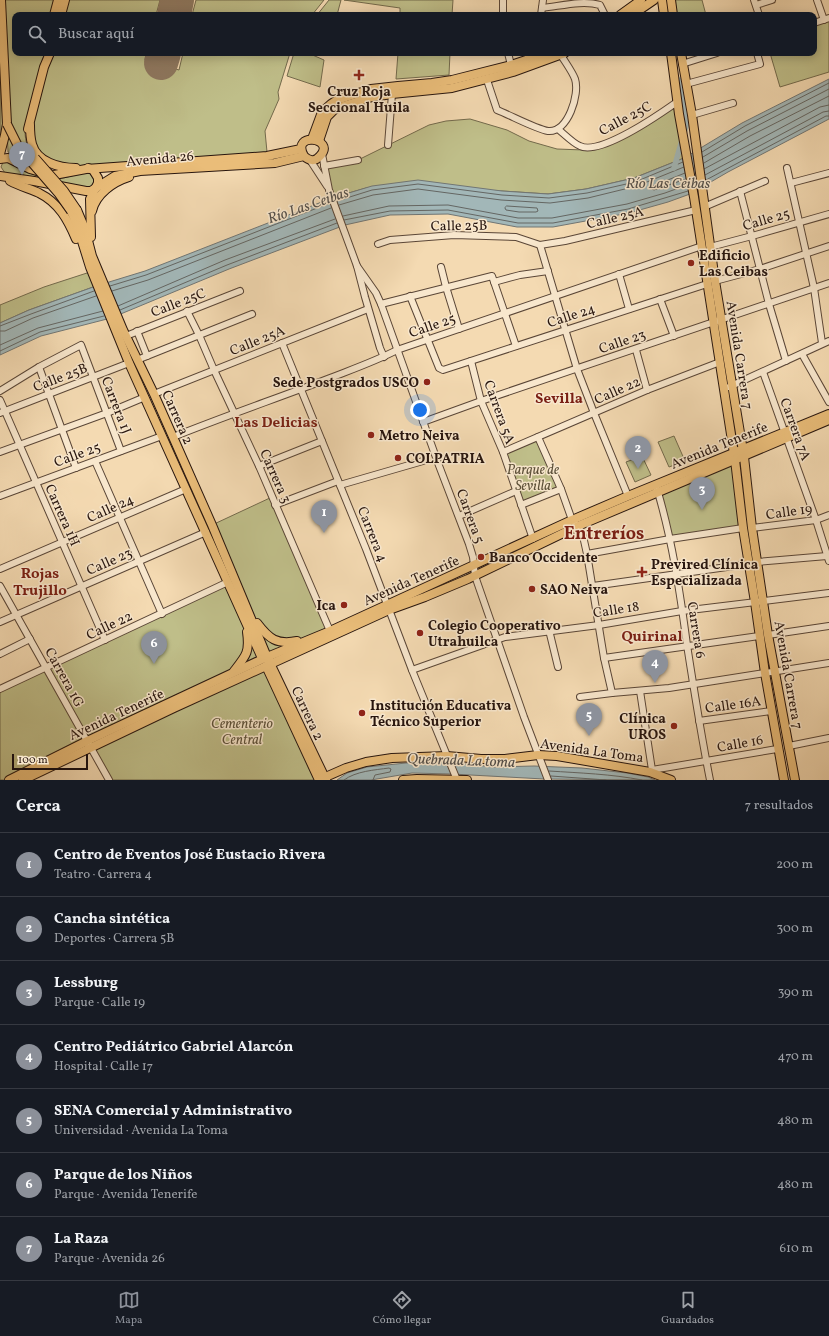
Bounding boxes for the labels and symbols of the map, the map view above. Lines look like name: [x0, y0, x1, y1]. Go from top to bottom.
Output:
marker: Cruz Roja Seccional Huila: [353, 69, 365, 81]
place label: Cruz Roja Seccional Huila: [308, 83, 410, 118]
street label: Calle 25C: [596, 97, 655, 141]
pin: 7: [9, 142, 35, 175]
street label: Avenida 26: [126, 147, 195, 172]
water label: Río Las Ceibas: [626, 174, 711, 195]
water label: Río Las Ceibas: [265, 183, 352, 230]
street label: Calle 25A: [585, 203, 646, 234]
street label: Calle 25: [741, 205, 792, 236]
street label: Calle 25B: [430, 217, 488, 236]
place label: Edificio Las Ceibas: [699, 247, 768, 282]
marker: Edificio Las Ceibas: [686, 258, 696, 268]
street label: Calle 25C: [148, 284, 209, 323]
street label: Avenida Carrera 7: [721, 299, 757, 411]
street label: Calle 24: [545, 300, 598, 333]
street label: Calle 25: [407, 310, 458, 343]
street label: Calle 25A: [227, 322, 288, 361]
street label: Calle 23: [597, 326, 648, 359]
street label: Calle 25B: [31, 359, 91, 397]
street label: Calle 22: [591, 373, 644, 410]
street label: Carrera 1J: [96, 374, 135, 437]
place label: Sede Postgrados USCO: [273, 374, 419, 393]
marker: Sede Postgrados USCO: [422, 377, 432, 387]
street label: Carrera 5A: [478, 378, 519, 447]
street label: Carrera 2: [156, 387, 197, 448]
district label: Sevilla: [535, 389, 583, 410]
street label: Carrera 7A: [774, 396, 815, 464]
your location: [410, 400, 430, 420]
district label: Las Delicias: [234, 413, 318, 434]
street label: Avenida Tenerife: [668, 418, 771, 475]
place label: Metro Neiva: [379, 427, 460, 446]
marker: Metro Neiva: [366, 430, 376, 440]
pin: 2: [625, 436, 651, 469]
street label: Calle 25: [52, 438, 103, 473]
street label: Carrera 3: [254, 447, 295, 507]
place label: COLPATRIA: [406, 450, 485, 469]
marker: COLPATRIA: [393, 453, 403, 463]
park label: Parque de Sevilla: [507, 461, 559, 496]
pin: 3: [689, 477, 715, 510]
street label: Carrera 1H: [40, 482, 84, 550]
street label: Carrera 5: [451, 487, 488, 546]
street label: Calle 24: [84, 491, 137, 528]
pin: 1: [311, 500, 337, 533]
street label: Calle 19: [765, 500, 814, 525]
street label: Carrera 4: [352, 504, 391, 565]
district label: Entreríos: [564, 522, 644, 547]
street label: Calle 23: [84, 544, 135, 581]
place label: Banco Occidente: [489, 549, 598, 568]
street label: Avenida Tenerife: [361, 552, 463, 611]
marker: Banco Occidente: [476, 552, 486, 562]
place label: Previred Clínica Especializada: [651, 556, 759, 591]
district label: Rojas Trujillo: [13, 564, 67, 602]
marker: Previred Clínica Especializada: [636, 566, 648, 578]
place label: SAO Neiva: [540, 581, 609, 600]
marker: SAO Neiva: [527, 584, 537, 594]
place label: Ica: [316, 597, 336, 616]
street label: Calle 18: [592, 597, 641, 623]
marker: Ica: [339, 600, 349, 610]
street label: Carrera 6: [682, 600, 709, 660]
street label: Calle 22: [83, 607, 136, 645]
place label: Colegio Cooperativo Utrahuilca: [428, 617, 561, 652]
street label: Avenida Carrera 7: [769, 619, 806, 731]
district label: Quirinal: [621, 627, 683, 648]
marker: Colegio Cooperativo Utrahuilca: [415, 628, 425, 638]
pin: 6: [141, 631, 167, 664]
street label: Carrera 1G: [39, 644, 88, 711]
pin: 4: [642, 650, 668, 683]
street label: Carrera 2: [286, 683, 327, 744]
street label: Avenida Tenerife: [66, 685, 168, 746]
street label: Calle 16A: [704, 692, 763, 719]
place label: Institución Educativa Técnico Superior: [370, 697, 512, 732]
pin: 5: [576, 703, 602, 736]
marker: Institución Educativa Técnico Superior: [357, 708, 367, 718]
place label: Clínica UROS: [619, 710, 666, 745]
park label: Cementerio Central: [211, 715, 274, 750]
marker: Clínica UROS: [669, 721, 679, 731]
street label: Calle 16: [716, 731, 765, 758]
street label: Avenida La Toma: [539, 735, 645, 768]
water label: Quebrada La toma: [406, 749, 515, 774]
scale bar: [12, 752, 88, 771]

